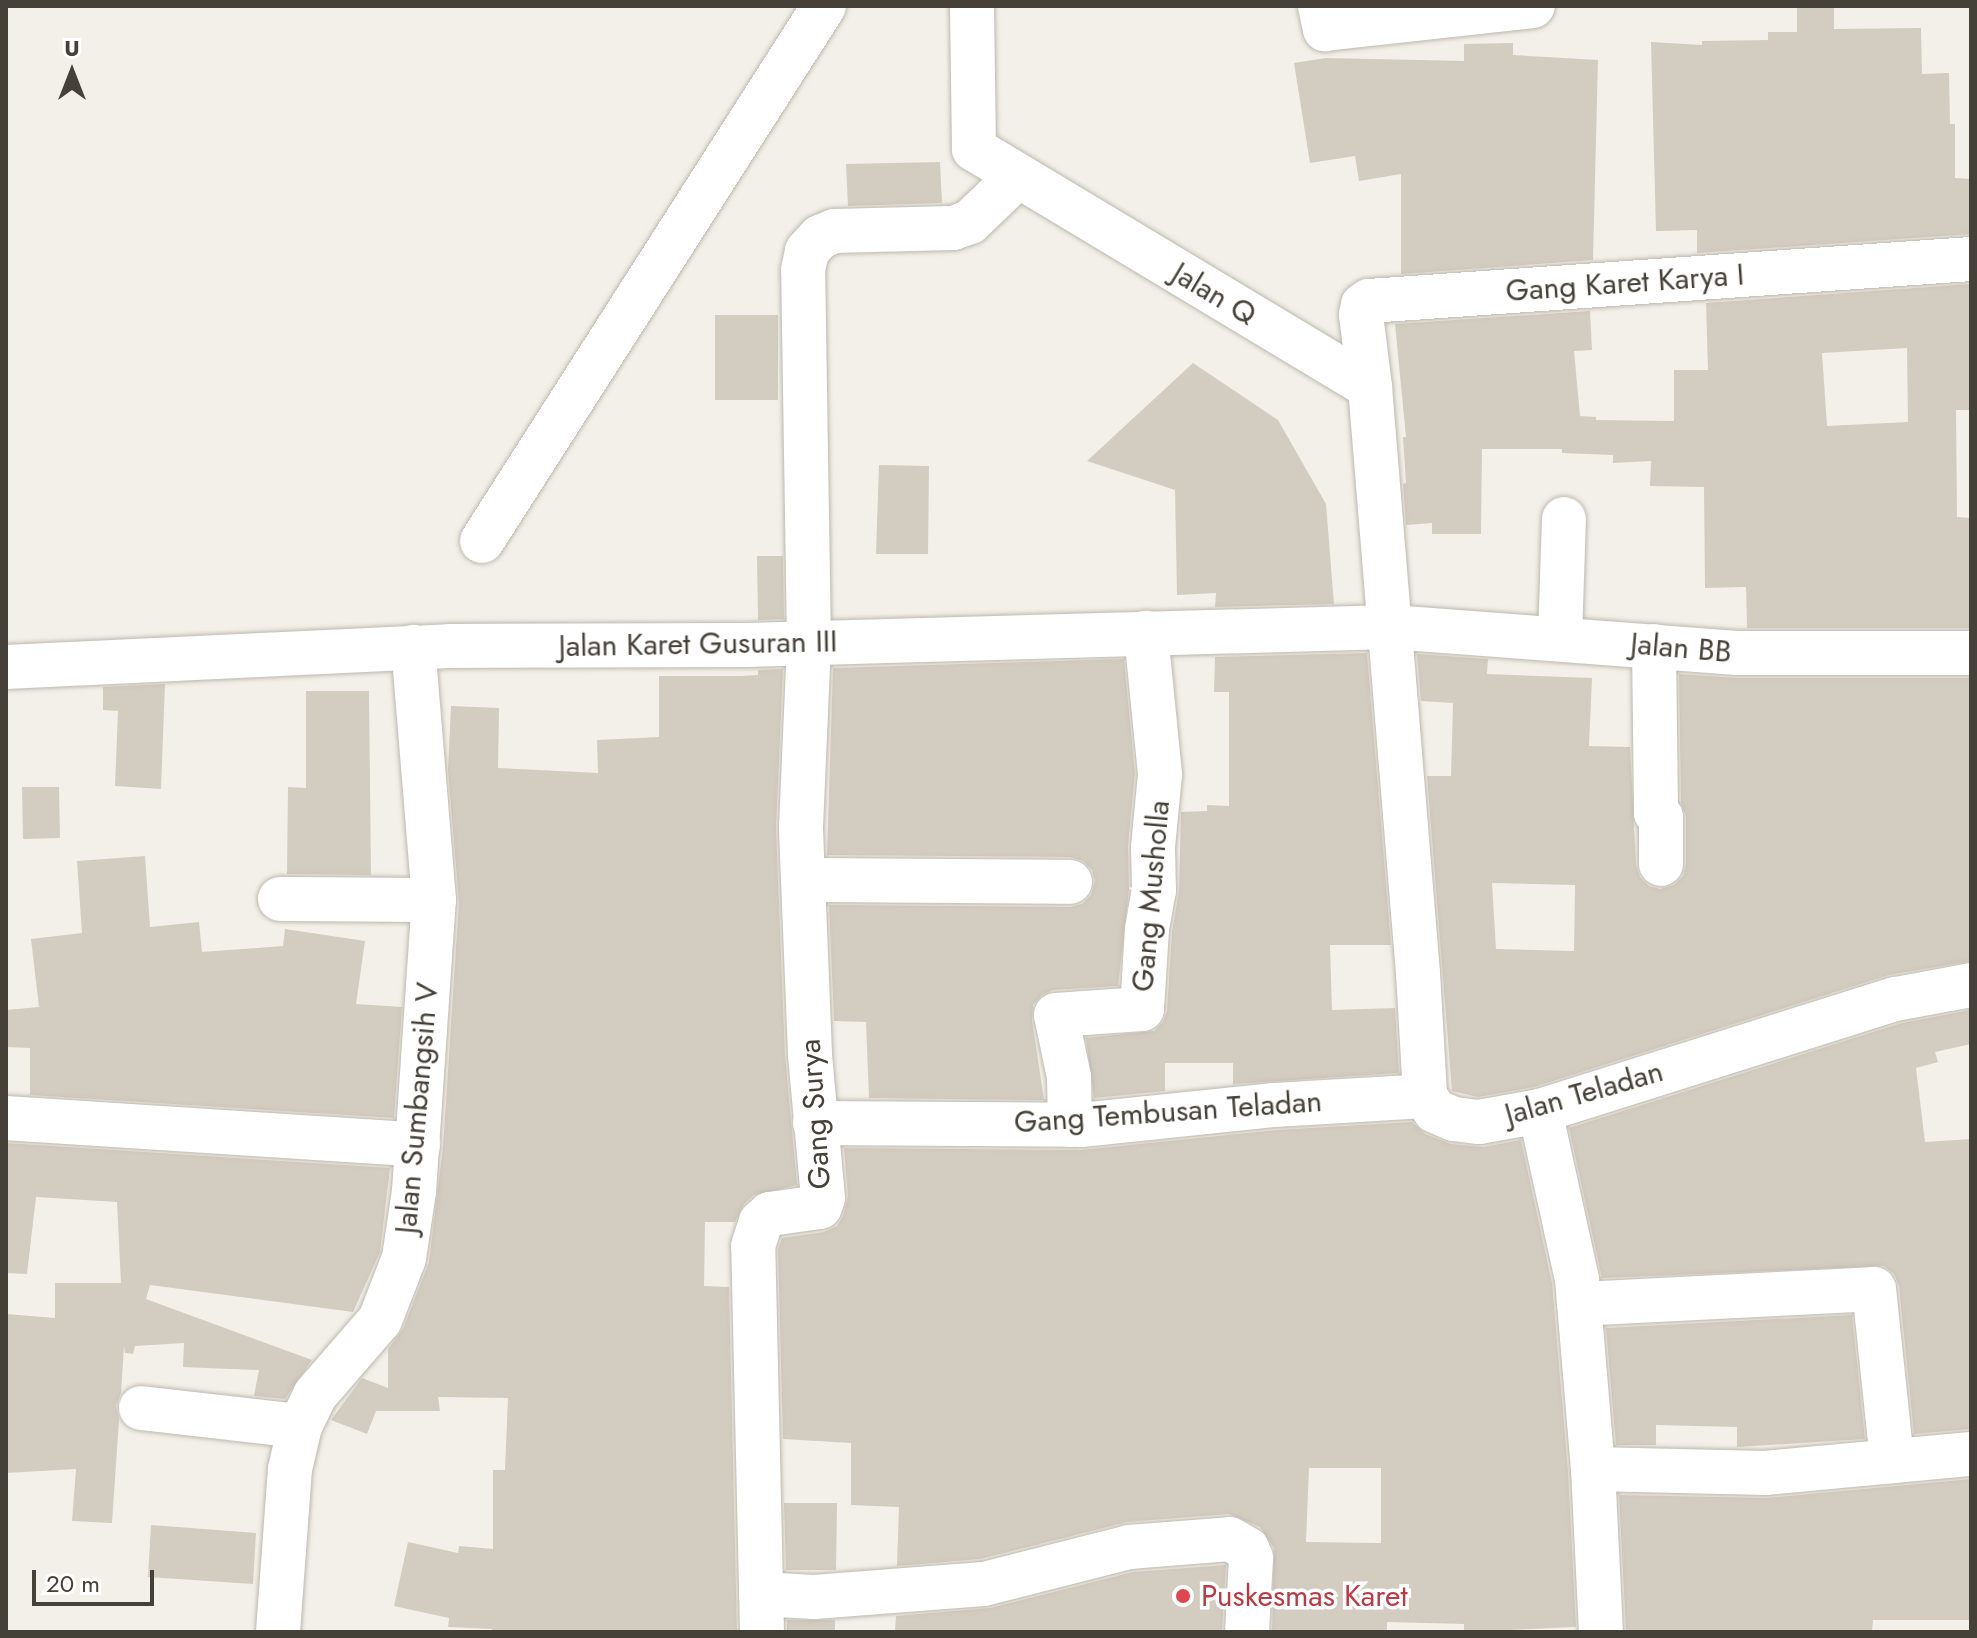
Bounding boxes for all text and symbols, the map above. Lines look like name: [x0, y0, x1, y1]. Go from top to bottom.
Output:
north arrow: [32, 32, 112, 112]
text: U: [64, 32, 80, 64]
street label: Jalan Q: [1166, 255, 1262, 333]
street label: Gang Karet Karya I: [1505, 257, 1745, 309]
street label: Jalan Karet Gusuran III: [558, 624, 838, 664]
street label: Jalan BB: [1629, 626, 1733, 670]
street label: Gang Musholla: [1125, 799, 1177, 993]
street label: Jalan Sumbangsih V: [388, 981, 446, 1235]
street label: Gang Surya: [792, 1038, 838, 1190]
street label: Jalan Teladan: [1501, 1053, 1667, 1133]
street label: Gang Tembusan Teladan: [1013, 1083, 1323, 1141]
scale bar: [36, 1554, 158, 1604]
text: 20 m: [46, 1566, 100, 1601]
place label: Puskesmas Karet: [1201, 1578, 1408, 1614]
marker: Puskesmas Karet: [1172, 1585, 1194, 1607]

